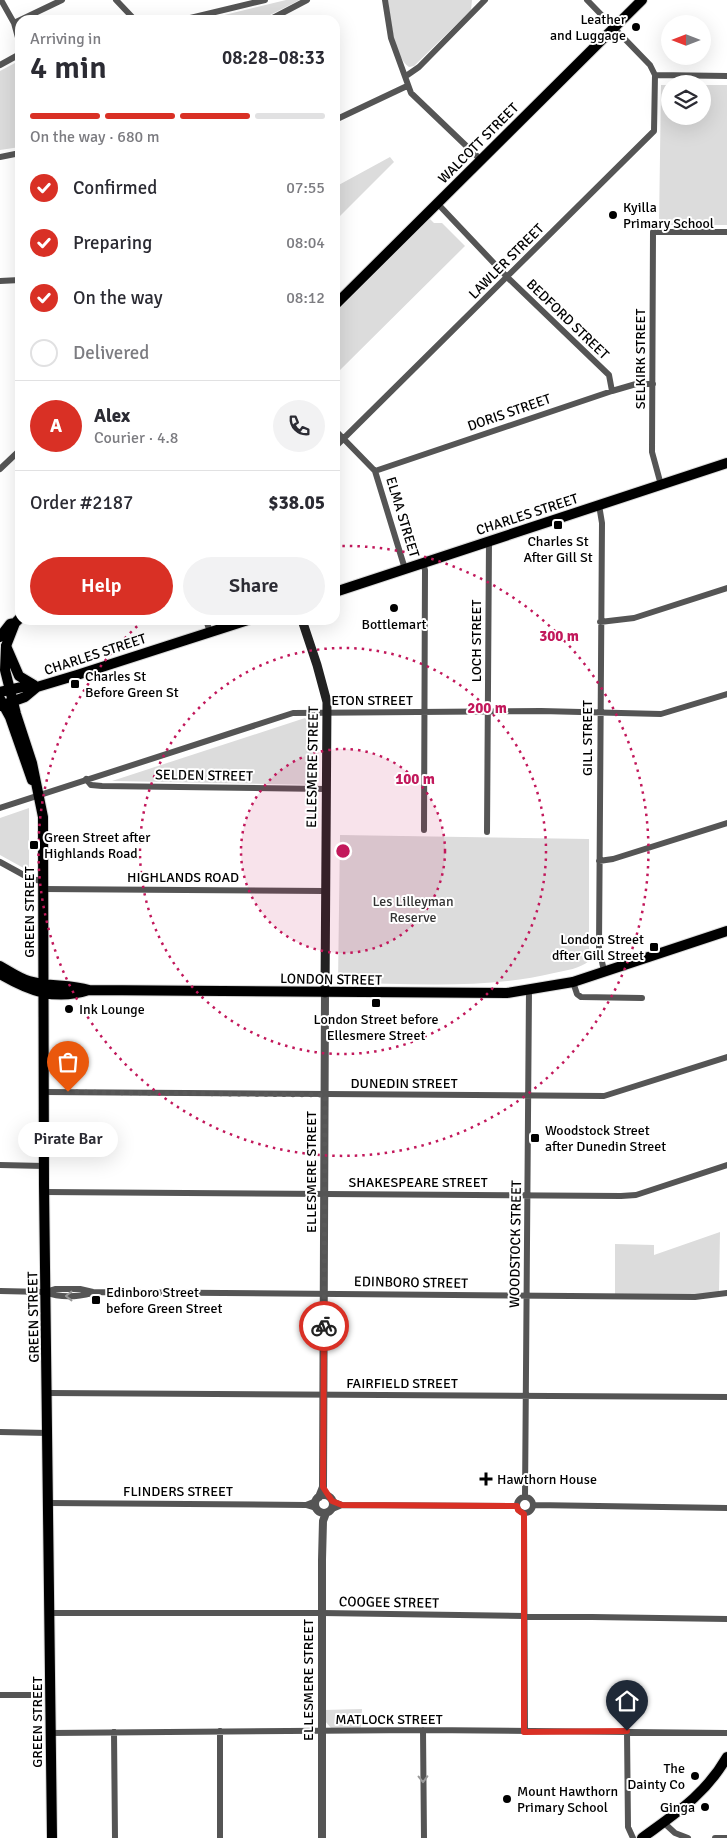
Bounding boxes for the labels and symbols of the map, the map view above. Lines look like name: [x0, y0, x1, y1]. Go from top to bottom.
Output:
place label: Leather and Luggage: [550, 11, 627, 44]
north arrow: [661, 15, 711, 65]
marker: Leather and Luggage: [630, 21, 642, 33]
street label: WALCOTT STREET: [435, 99, 522, 187]
place label: Kyilla Primary School: [623, 199, 714, 232]
marker: Kyilla Primary School: [607, 209, 619, 221]
street label: LAWLER STREET: [465, 220, 548, 302]
street label: BEDFORD STREET: [523, 276, 612, 363]
street label: SELKIRK STREET: [632, 309, 649, 409]
street label: DORIS STREET: [465, 390, 553, 435]
street label: ELMA STREET: [382, 475, 423, 560]
street label: CHARLES STREET: [474, 490, 580, 539]
marker: Charles St After Gill St: [552, 519, 564, 531]
place label: Charles St After Gill St: [523, 533, 593, 566]
street label: LOCH STREET: [468, 600, 485, 682]
marker: Bottlemart: [388, 602, 400, 614]
place label: Bottlemart: [362, 616, 427, 633]
text: 300 m: [539, 627, 579, 645]
street label: CHARLES STREET: [42, 630, 148, 679]
place label: Charles St Before Green St: [85, 668, 179, 701]
marker: Charles St Before Green St: [69, 678, 81, 690]
street label: ETON STREET: [331, 692, 413, 709]
text: 200 m: [467, 699, 507, 717]
street label: GILL STREET: [579, 700, 596, 776]
street label: ELLESMERE STREET: [303, 706, 322, 828]
street label: SELDEN STREET: [155, 766, 253, 785]
text: 100 m: [395, 770, 435, 788]
place label: Green Street after Highlands Road: [44, 829, 151, 862]
marker: Green Street after Highlands Road: [28, 839, 40, 851]
centre of rings: [334, 842, 352, 860]
street label: GREEN STREET: [21, 866, 38, 958]
street label: HIGHLANDS ROAD: [127, 869, 239, 886]
park label: Les Lilleyman Reserve: [372, 893, 454, 926]
place label: London Street dfter Gill Street: [552, 931, 644, 964]
marker: London Street dfter Gill Street: [648, 941, 660, 953]
street label: LONDON STREET: [280, 970, 382, 989]
marker: London Street before Ellesmere Street: [370, 997, 382, 1009]
place label: Ink Lounge: [79, 1001, 145, 1018]
marker: Ink Lounge: [63, 1003, 75, 1015]
place label: London Street before Ellesmere Street: [314, 1011, 438, 1044]
pin: [47, 1041, 89, 1092]
street label: DUNEDIN STREET: [350, 1075, 458, 1092]
street label: ELLESMERE STREET: [303, 1111, 320, 1233]
callout: Pirate Bar: [18, 1122, 118, 1157]
place label: Woodstock Street after Dunedin Street: [545, 1122, 666, 1155]
marker: Woodstock Street after Dunedin Street: [529, 1132, 541, 1144]
street label: SHAKESPEARE STREET: [348, 1174, 488, 1191]
street label: WOODSTOCK STREET: [506, 1180, 525, 1308]
street label: GREEN STREET: [24, 1271, 43, 1363]
street label: EDINBORO STREET: [354, 1273, 468, 1292]
place label: Edinboro Street before Green Street: [106, 1284, 222, 1317]
one-way arrow: [65, 1291, 72, 1301]
marker: Edinboro Street before Green Street: [90, 1294, 102, 1306]
courier: [299, 1301, 349, 1351]
street label: FAIRFIELD STREET: [346, 1375, 458, 1392]
place label: Hawthorn House: [497, 1471, 597, 1488]
marker: Hawthorn House: [479, 1472, 493, 1486]
street label: FLINDERS STREET: [123, 1483, 233, 1500]
street label: COOGEE STREET: [339, 1593, 439, 1612]
street label: ELLESMERE STREET: [300, 1619, 317, 1741]
street label: GREEN STREET: [29, 1676, 46, 1768]
pin: [606, 1680, 648, 1731]
street label: MATLOCK STREET: [335, 1711, 443, 1728]
place label: The Dainty Co: [627, 1760, 685, 1793]
marker: The Dainty Co: [689, 1770, 701, 1782]
one-way arrow: [418, 1776, 428, 1783]
place label: Mount Hawthorn Primary School: [517, 1783, 618, 1816]
marker: Mount Hawthorn Primary School: [501, 1793, 513, 1805]
place label: Ginga: [660, 1799, 695, 1816]
marker: Ginga: [699, 1801, 711, 1813]

